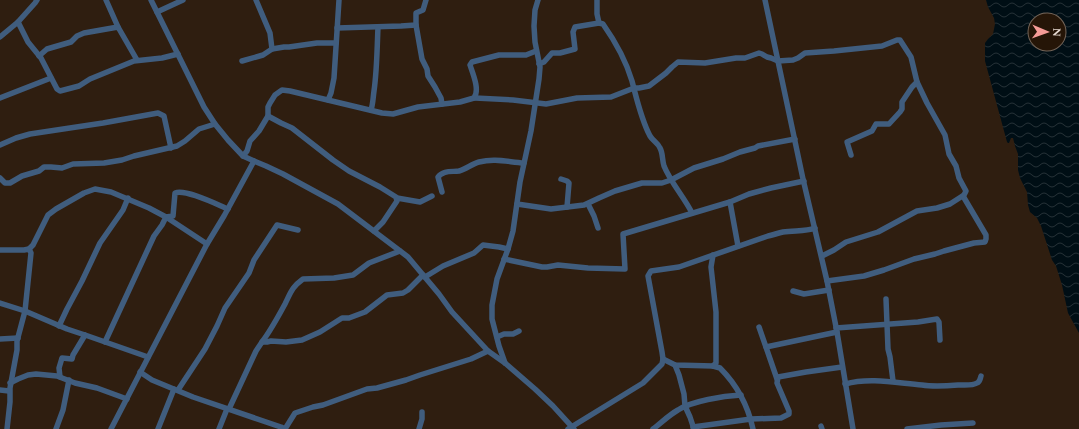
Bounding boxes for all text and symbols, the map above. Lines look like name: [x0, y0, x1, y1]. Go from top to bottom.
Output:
north arrow: [1027, 12, 1067, 52]
text: N: [1048, 28, 1065, 37]

